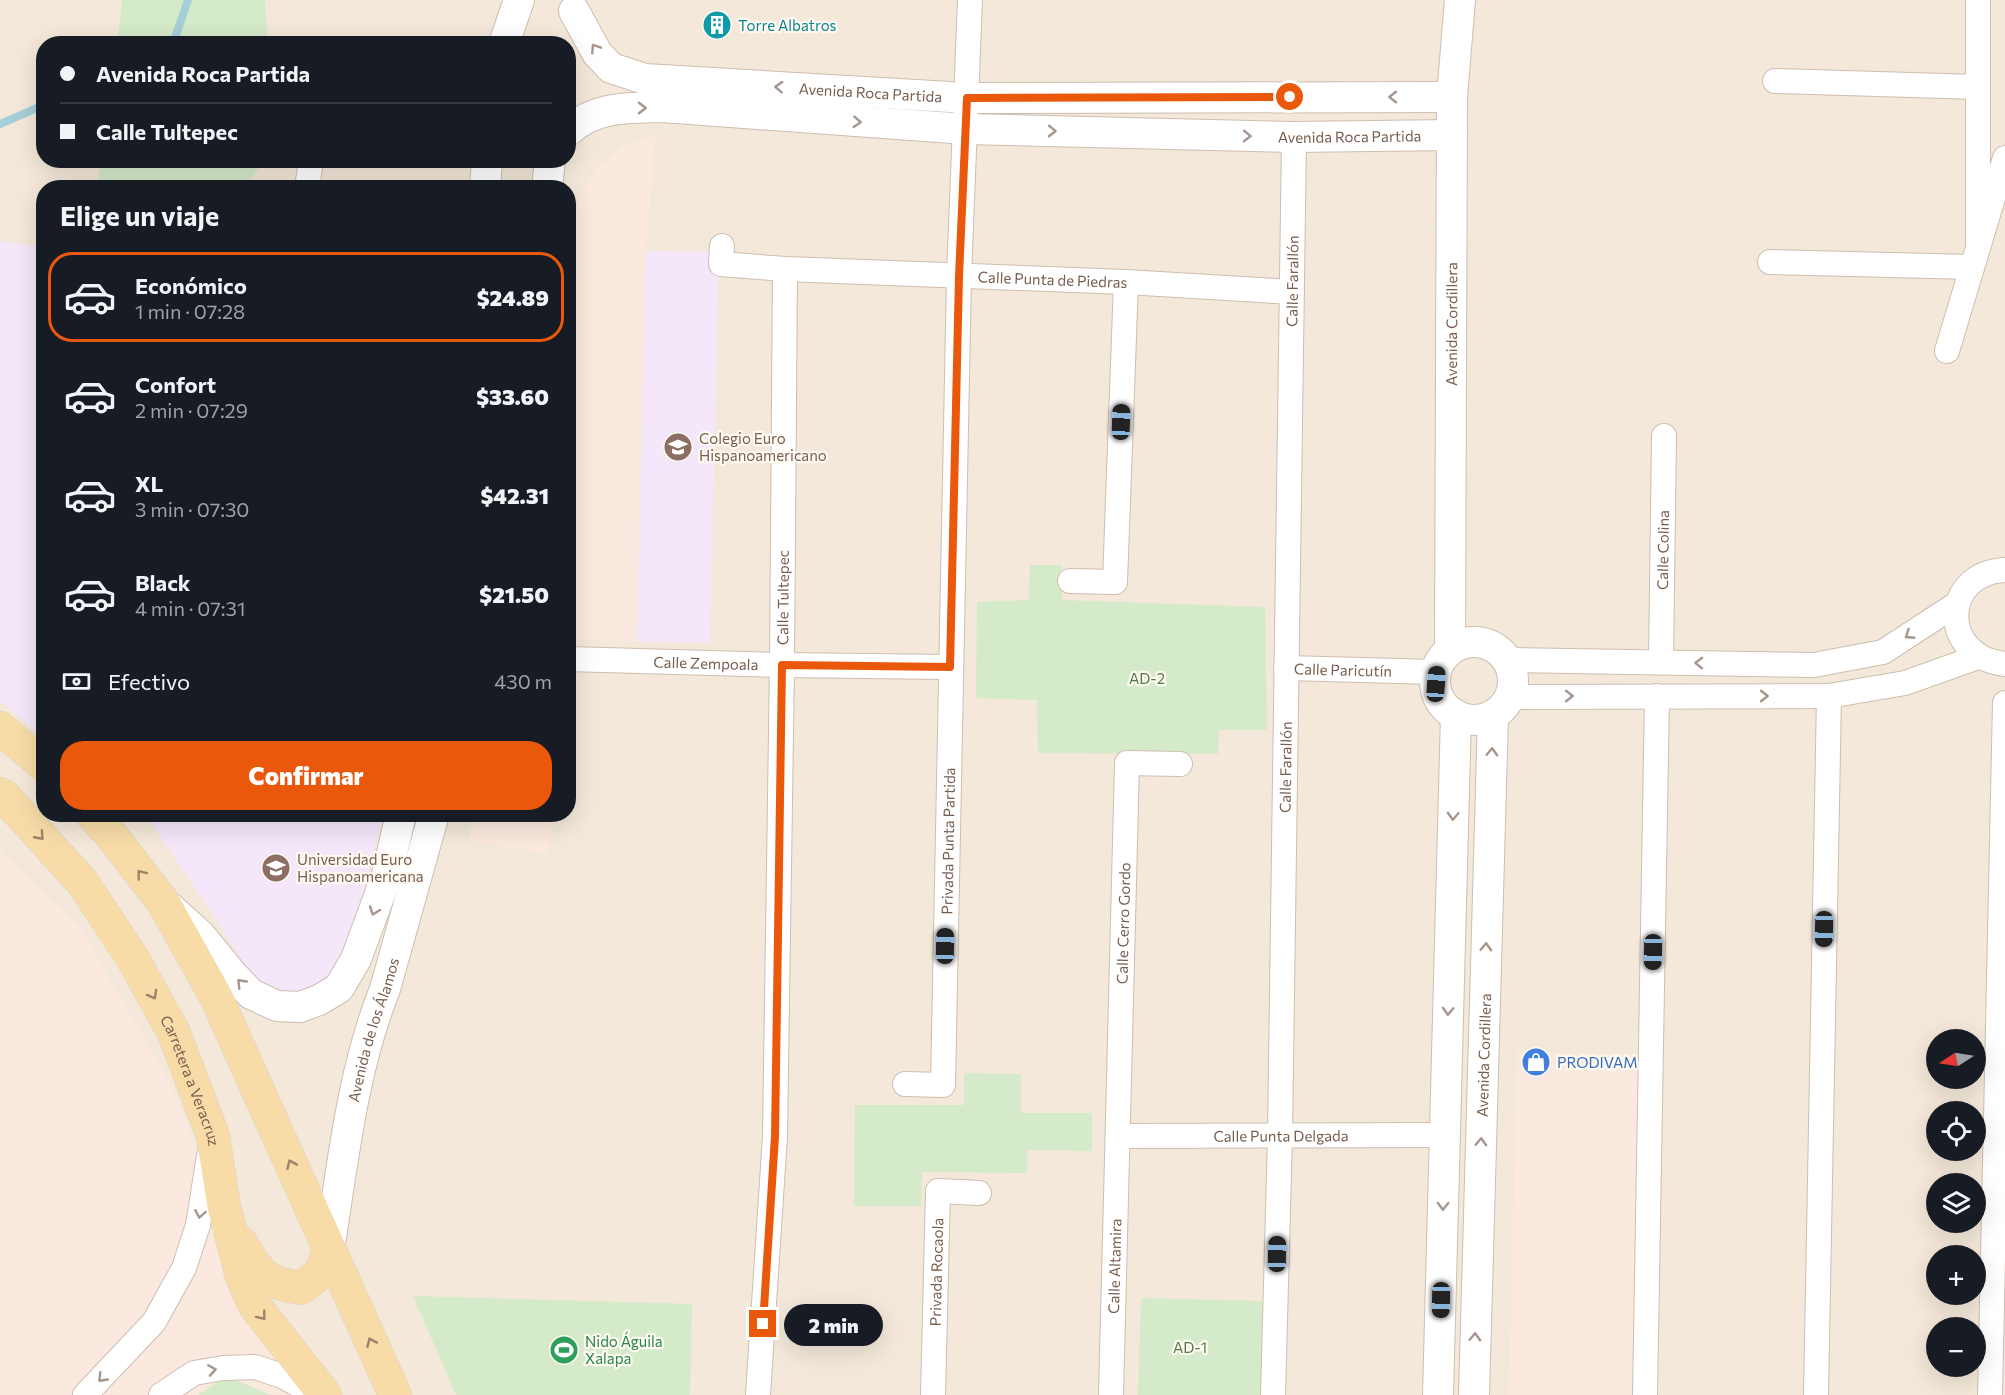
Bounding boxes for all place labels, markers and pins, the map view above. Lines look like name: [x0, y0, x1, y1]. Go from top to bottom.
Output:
building icon: Torre Albatros: [701, 9, 733, 41]
place label: Torre Albatros: [738, 16, 837, 34]
place label: Colegio Euro Hispanoamericano: [699, 429, 827, 464]
school or university icon: Colegio Euro Hispanoamericano: [662, 431, 694, 463]
place label: Universidad Euro Hispanoamericana: [297, 850, 424, 885]
school or university icon: Universidad Euro Hispanoamericana: [260, 852, 292, 884]
shop icon: PRODIVAM: [1520, 1046, 1552, 1078]
place label: PRODIVAM: [1557, 1053, 1638, 1071]
place label: Nido Águila Xalapa: [585, 1331, 663, 1367]
sports icon: Nido Águila Xalapa: [548, 1334, 580, 1366]

